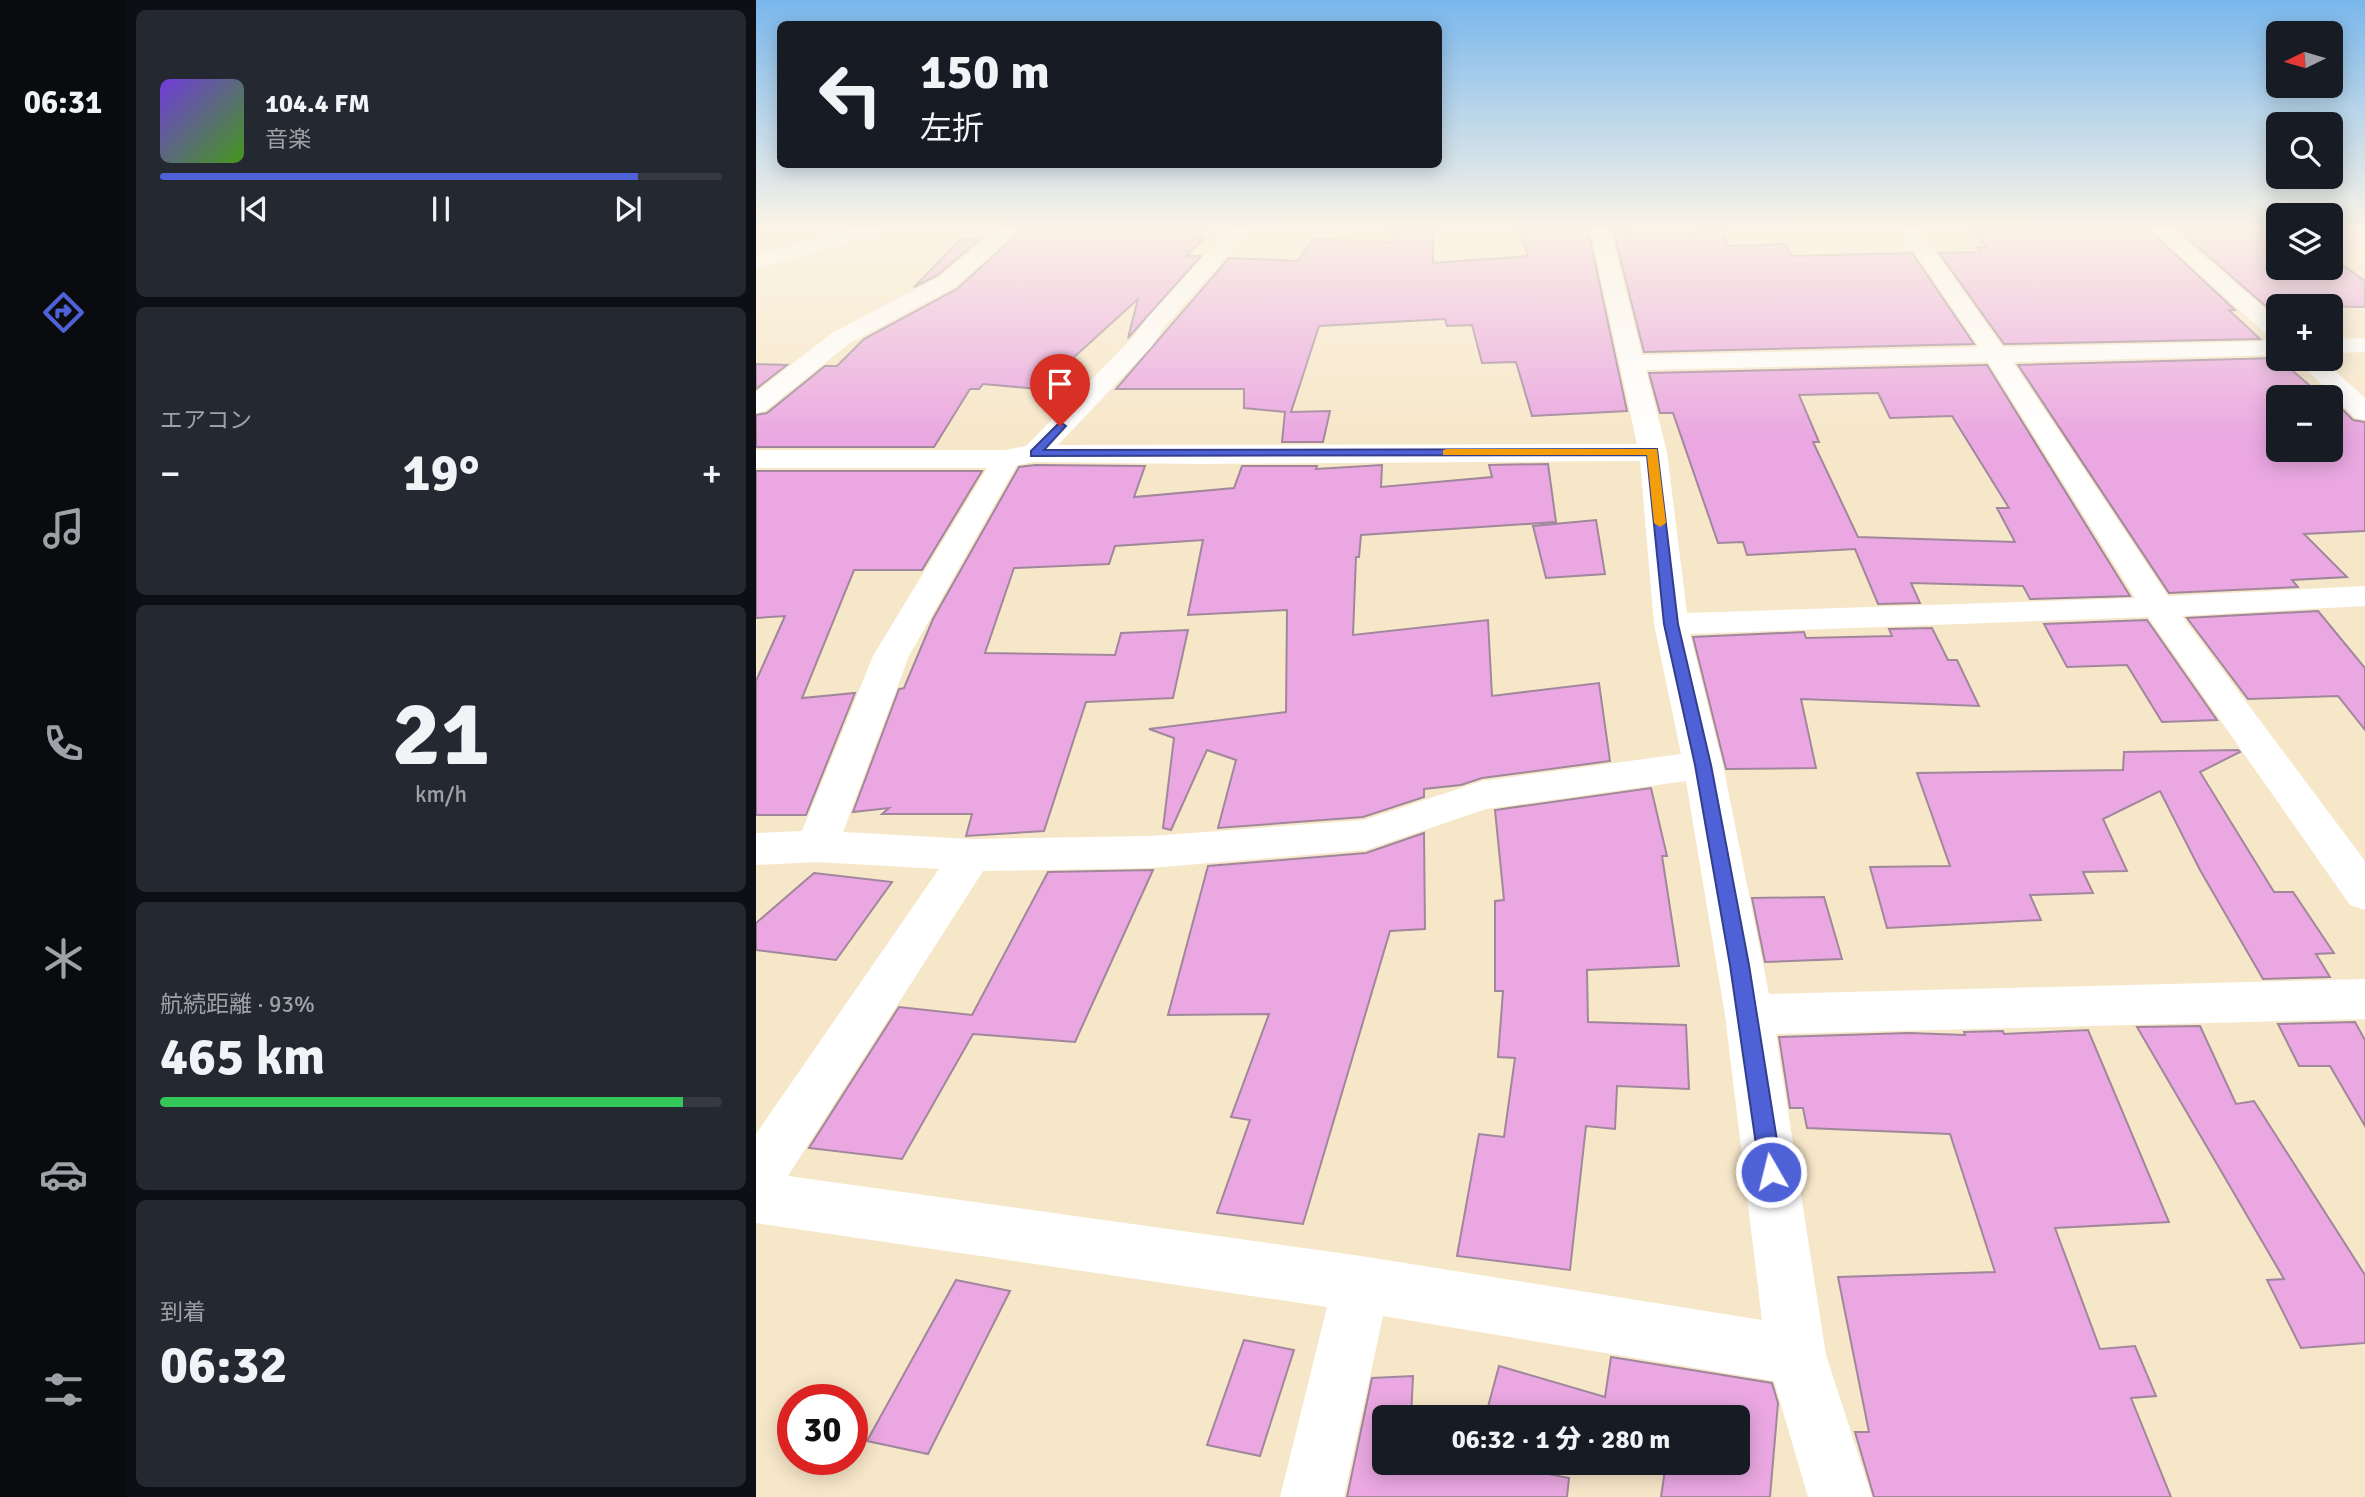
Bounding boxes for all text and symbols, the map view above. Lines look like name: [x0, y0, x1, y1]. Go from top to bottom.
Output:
north arrow: [2266, 21, 2343, 98]
map controls: [2266, 21, 2343, 462]
text: 150 m: [920, 42, 1050, 102]
icon: left: [805, 49, 896, 140]
text: 06:31: [24, 83, 102, 122]
text: 104.4 FM: [265, 88, 370, 120]
text: 左折: [920, 109, 984, 148]
button: search: [2266, 112, 2343, 189]
text: 音楽: [265, 125, 311, 154]
icon: previous: [235, 190, 273, 228]
icon: pause: [422, 190, 460, 228]
icon: next: [609, 190, 647, 228]
button: layers: [2266, 203, 2343, 280]
icon: directions: [39, 288, 88, 337]
button: +: [2266, 294, 2343, 371]
pin: [1030, 354, 1090, 426]
icon: arrive: [1041, 365, 1079, 403]
button: −: [2266, 385, 2343, 462]
text: エアコン: [160, 406, 252, 435]
text: 19°: [403, 441, 479, 505]
text: −: [160, 450, 181, 497]
text: +: [701, 450, 722, 497]
icon: music: [39, 504, 88, 553]
text: 21: [392, 678, 490, 791]
icon: phone: [39, 719, 88, 768]
text: km/h: [415, 780, 467, 809]
icon: climate: [39, 934, 88, 983]
text: 航続距離 · 93%: [160, 990, 315, 1019]
text: 465 km: [160, 1025, 325, 1089]
position arrow: [1734, 1135, 1808, 1209]
icon: car: [39, 1150, 88, 1199]
text: 到着: [160, 1298, 206, 1327]
text: 06:32: [160, 1333, 288, 1397]
icon: filters: [39, 1365, 88, 1414]
speed limit sign: 30: [777, 1384, 868, 1475]
text: 06:32 · 1 分 · 280 m: [1452, 1424, 1670, 1456]

